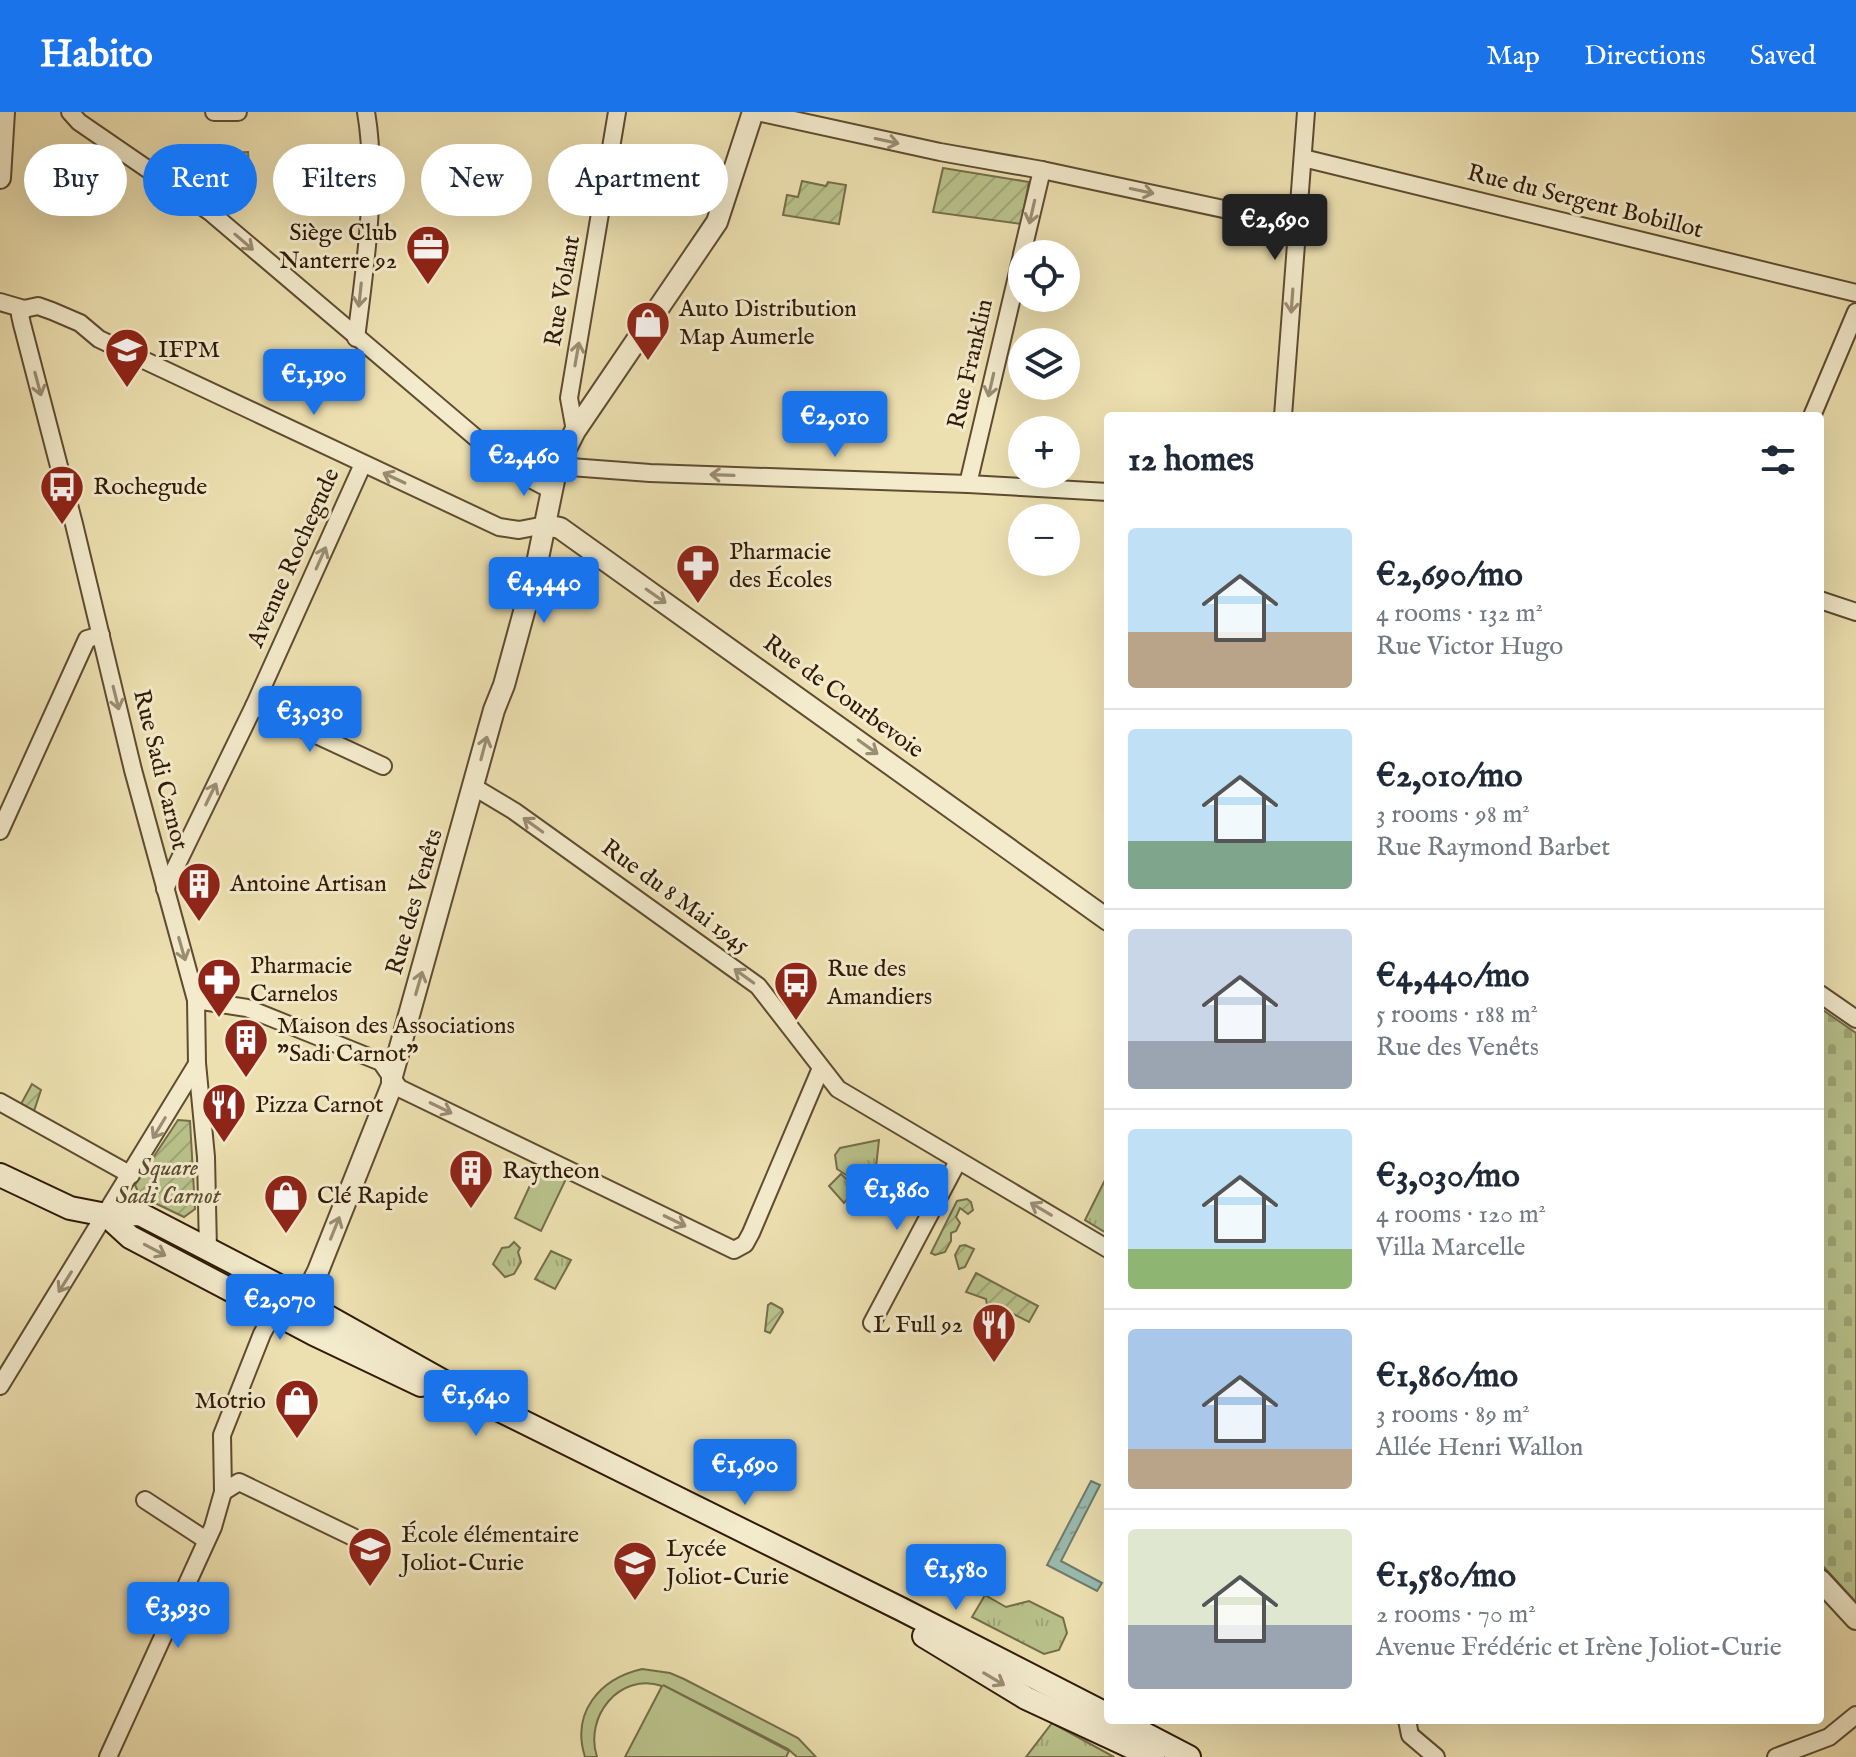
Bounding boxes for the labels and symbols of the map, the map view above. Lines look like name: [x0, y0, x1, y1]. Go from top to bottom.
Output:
one-way arrow: [874, 134, 899, 149]
street label: Rue du Sergent Bobillot: [1464, 158, 1706, 246]
one-way arrow: [1129, 184, 1155, 199]
pin: €2,690: [1210, 194, 1340, 262]
one-way arrow: [1024, 199, 1039, 224]
place label: Siège Club Nanterre 92: [279, 218, 397, 277]
office icon: Siège Club Nanterre 92: [404, 223, 452, 286]
one-way arrow: [234, 233, 254, 251]
street label: Rue Volant: [538, 233, 588, 349]
one-way arrow: [352, 281, 367, 308]
one-way arrow: [1284, 287, 1299, 314]
place label: Auto Distribution Map Aumerle: [678, 294, 857, 353]
street label: Rue Franklin: [941, 296, 1001, 432]
shop icon: Auto Distribution Map Aumerle: [624, 299, 672, 362]
school or university icon: IFPM: [103, 326, 151, 389]
place label: IFPM: [158, 335, 220, 366]
one-way arrow: [570, 342, 585, 367]
pin: €1,190: [249, 349, 379, 417]
one-way arrow: [31, 371, 46, 397]
one-way arrow: [983, 372, 998, 397]
pin: €2,010: [770, 391, 900, 459]
pin: €2,460: [459, 430, 589, 498]
bus stop icon: Rochegude: [38, 463, 86, 526]
street label: Avenue Rochegude: [240, 464, 347, 653]
one-way arrow: [709, 468, 736, 483]
one-way arrow: [382, 470, 407, 485]
place label: Rochegude: [93, 472, 207, 503]
place label: Pharmacie des Écoles: [729, 537, 832, 596]
pharmacy icon: Pharmacie des Écoles: [674, 542, 722, 605]
one-way arrow: [314, 546, 329, 570]
pin: €4,440: [479, 557, 609, 625]
one-way arrow: [645, 588, 667, 604]
street label: Rue de Courbevoie: [756, 628, 930, 766]
one-way arrow: [110, 684, 125, 710]
pin: €3,030: [245, 686, 375, 754]
street label: Rue Sadi Carnot: [125, 687, 195, 853]
one-way arrow: [478, 736, 493, 762]
one-way arrow: [857, 739, 879, 755]
one-way arrow: [204, 782, 219, 806]
one-way arrow: [523, 816, 544, 833]
street label: Rue des Venêts: [379, 825, 451, 979]
street label: Rue du 8 Mai 1945: [595, 833, 756, 962]
building icon: Antoine Artisan: [175, 860, 223, 923]
place label: Antoine Artisan: [229, 869, 387, 900]
one-way arrow: [175, 936, 190, 962]
place label: Pharmacie Carnelos: [250, 951, 352, 1010]
place label: Rue des Amandiers: [826, 954, 932, 1013]
pharmacy icon: Pharmacie Carnelos: [195, 956, 243, 1019]
bus stop icon: Rue des Amandiers: [772, 959, 820, 1022]
one-way arrow: [734, 968, 756, 984]
one-way arrow: [412, 970, 427, 996]
place label: Maison des Associations "Sadi Carnot": [277, 1011, 515, 1070]
building icon: Maison des Associations "Sadi Carnot": [222, 1016, 270, 1079]
restaurant icon: Pizza Carnot: [200, 1081, 248, 1144]
place label: Pizza Carnot: [255, 1090, 383, 1121]
one-way arrow: [428, 1101, 452, 1116]
one-way arrow: [151, 1116, 167, 1139]
building icon: Raytheon: [447, 1147, 495, 1210]
park label: Square Sadi Carnot: [116, 1153, 222, 1212]
place label: Raytheon: [502, 1156, 600, 1187]
pin: €1,860: [832, 1164, 962, 1232]
shop icon: Clé Rapide: [262, 1172, 310, 1235]
place label: Clé Rapide: [317, 1181, 428, 1212]
one-way arrow: [1030, 1201, 1053, 1217]
one-way arrow: [662, 1214, 686, 1229]
one-way arrow: [329, 1216, 343, 1241]
one-way arrow: [143, 1243, 166, 1259]
one-way arrow: [56, 1270, 72, 1293]
pin: €2,070: [215, 1274, 345, 1342]
restaurant icon: L Full 92: [970, 1301, 1018, 1364]
place label: L Full 92: [873, 1310, 963, 1341]
pin: €1,640: [411, 1370, 541, 1438]
shop icon: Motrio: [273, 1377, 321, 1440]
place label: Motrio: [194, 1386, 266, 1417]
pin: €1,690: [680, 1439, 810, 1507]
place label: École élémentaire Joliot-Curie: [398, 1520, 579, 1579]
school or university icon: École élémentaire Joliot-Curie: [346, 1525, 394, 1588]
place label: Lycée Joliot-Curie: [663, 1534, 789, 1593]
school or university icon: Lycée Joliot-Curie: [611, 1539, 659, 1602]
pin: €1,580: [891, 1544, 1021, 1612]
pin: €3,930: [113, 1582, 243, 1650]
one-way arrow: [982, 1671, 1005, 1687]

